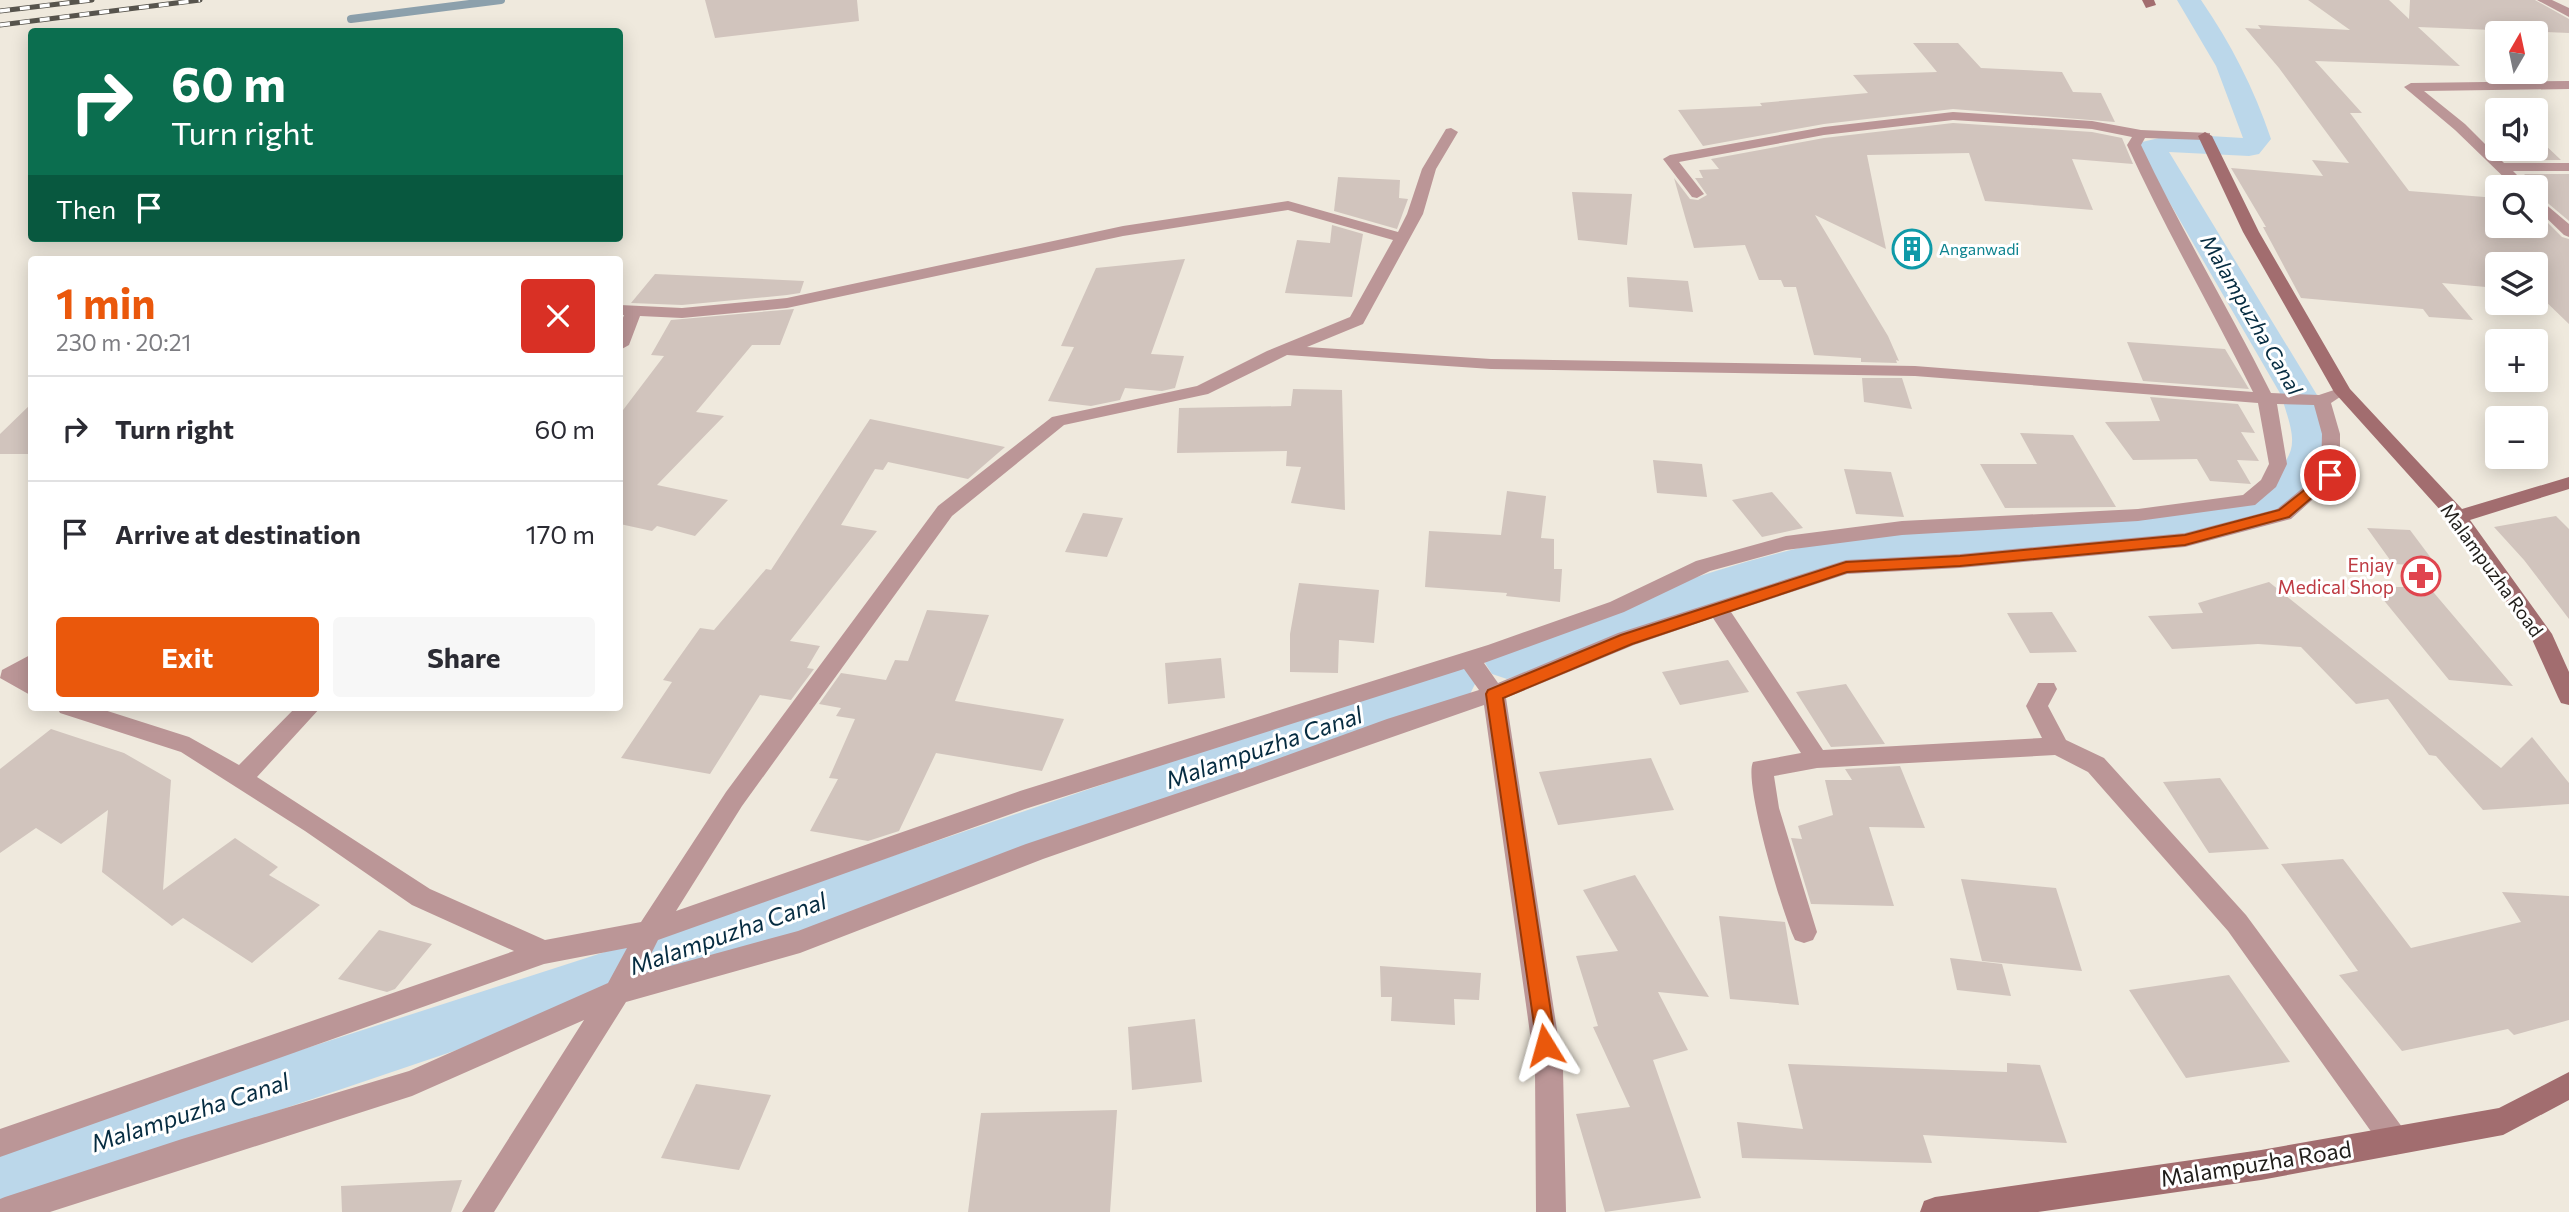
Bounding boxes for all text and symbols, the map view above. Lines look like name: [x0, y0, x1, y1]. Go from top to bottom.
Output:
north arrow: [2485, 21, 2548, 84]
map controls: [2485, 21, 2548, 469]
text: 60 m: [171, 52, 286, 112]
icon: right: [56, 56, 147, 147]
button: sound: [2485, 98, 2548, 161]
text: Turn right: [171, 112, 314, 152]
button: search: [2485, 175, 2548, 238]
icon: arrive: [130, 189, 168, 227]
text: Then: [56, 193, 116, 224]
building icon: Anganwadi: [1891, 228, 1933, 270]
water label: Malampuzha Canal: [2196, 230, 2309, 399]
place label: Anganwadi: [1939, 239, 2020, 258]
button: layers: [2485, 252, 2548, 315]
text: 1 min: [56, 276, 156, 328]
button: close: [521, 279, 595, 353]
text: 230 m · 20:21: [56, 328, 191, 356]
button: +: [2485, 329, 2548, 392]
button: −: [2485, 406, 2548, 469]
icon: right: [56, 410, 94, 448]
text: Turn right: [115, 413, 234, 444]
text: 60 m: [535, 413, 595, 444]
pin: [2300, 445, 2360, 505]
icon: arrive: [2311, 456, 2349, 494]
street label: Malampuzha Road: [2436, 498, 2549, 641]
icon: arrive: [56, 515, 94, 553]
text: Arrive at destination: [115, 518, 361, 549]
text: 170 m: [526, 518, 595, 549]
place label: Enjay Medical Shop: [2278, 553, 2394, 598]
pharmacy icon: Enjay Medical Shop: [2400, 555, 2442, 597]
button: Exit: [56, 617, 319, 697]
button: Share: [333, 617, 595, 697]
water label: Malampuzha Canal: [1161, 699, 1367, 794]
water label: Malampuzha Canal: [625, 885, 831, 980]
position arrow: [1508, 1008, 1582, 1082]
water label: Malampuzha Canal: [87, 1066, 293, 1157]
street label: Malampuzha Road: [2158, 1134, 2353, 1192]

